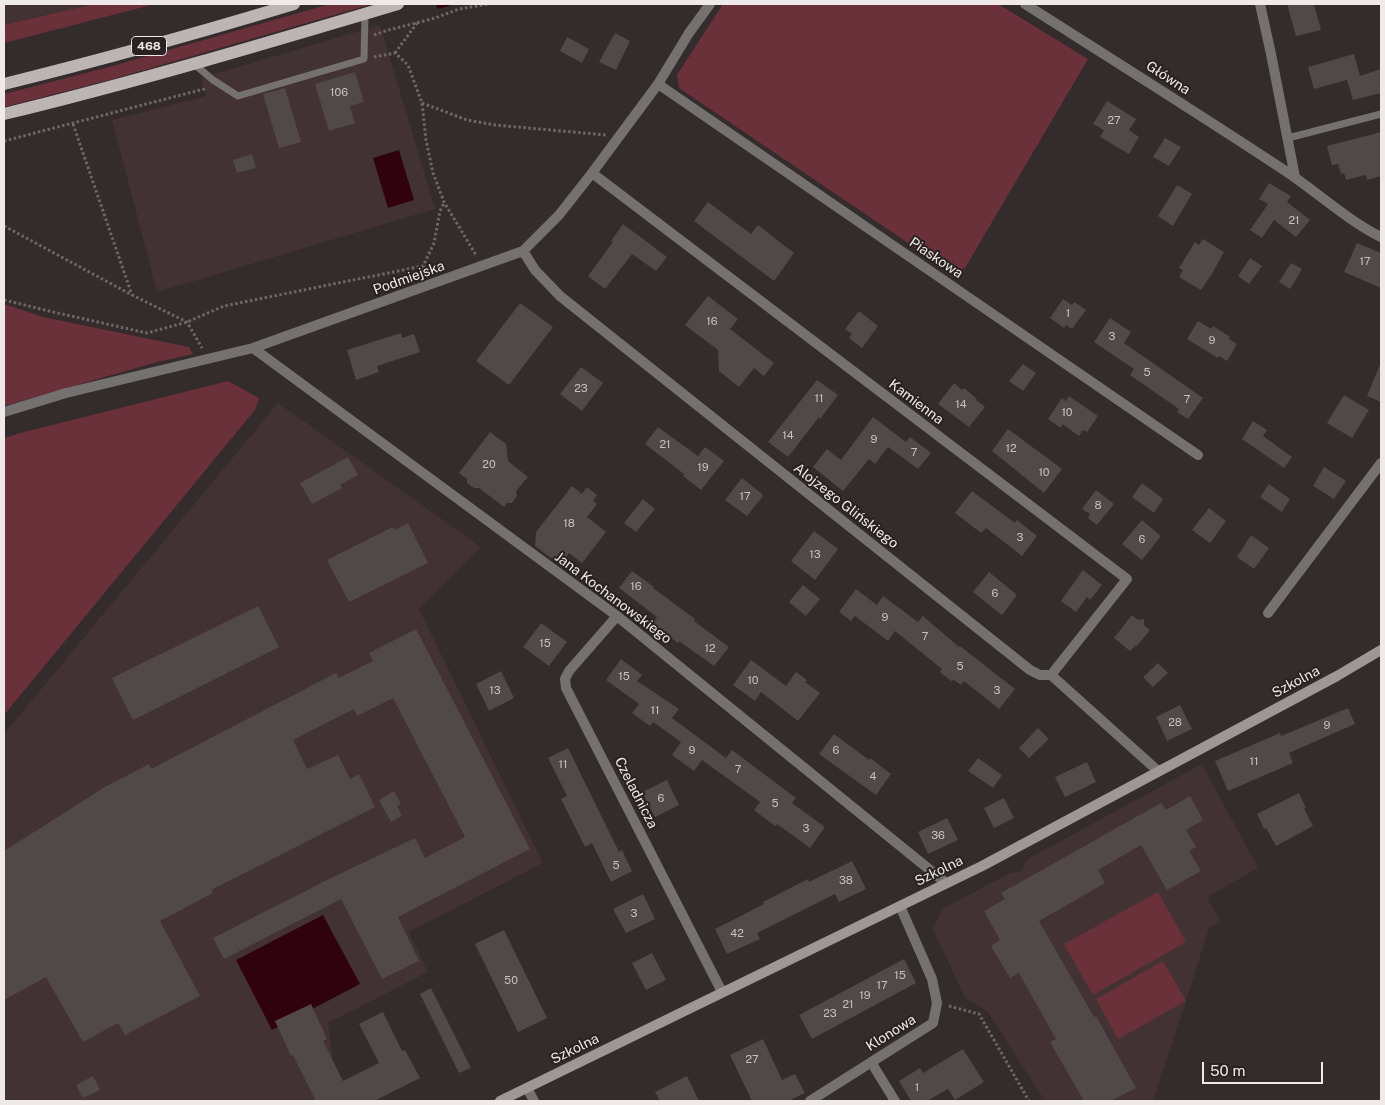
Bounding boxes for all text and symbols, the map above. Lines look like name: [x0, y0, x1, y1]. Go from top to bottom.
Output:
road number: 468: [132, 36, 166, 56]
street label: Główna: [1143, 58, 1193, 98]
house number: 106: [330, 86, 348, 100]
house number: 27: [1107, 114, 1121, 128]
house number: 21: [1288, 214, 1300, 228]
street label: Piaskowa: [906, 234, 966, 282]
house number: 17: [1359, 255, 1371, 269]
street label: Podmiejska: [371, 257, 447, 299]
house number: 1: [1066, 307, 1070, 321]
house number: 16: [706, 315, 718, 329]
house number: 3: [1109, 330, 1115, 344]
house number: 9: [1209, 334, 1215, 348]
house number: 5: [1143, 366, 1151, 380]
street label: Kamienna: [885, 376, 947, 428]
house number: 23: [574, 382, 588, 396]
house number: 11: [815, 392, 823, 406]
house number: 7: [1184, 393, 1190, 407]
house number: 14: [955, 398, 967, 412]
house number: 10: [1061, 406, 1073, 420]
house number: 14: [782, 429, 794, 443]
house number: 9: [871, 433, 877, 447]
house number: 21: [659, 438, 671, 452]
house number: 12: [1005, 442, 1017, 456]
house number: 7: [911, 446, 917, 460]
house number: 20: [482, 458, 496, 472]
street label: Alojzego Glińskiego: [790, 460, 902, 552]
house number: 19: [697, 461, 709, 475]
house number: 10: [1038, 466, 1050, 480]
house number: 17: [739, 490, 751, 504]
house number: 8: [1094, 499, 1102, 513]
house number: 18: [563, 517, 575, 531]
house number: 3: [1017, 531, 1023, 545]
house number: 6: [1139, 533, 1145, 547]
house number: 13: [809, 548, 821, 562]
street label: Jana Kochanowskiego: [551, 549, 675, 647]
house number: 16: [630, 580, 642, 594]
house number: 6: [992, 587, 998, 601]
house number: 9: [882, 611, 888, 625]
house number: 7: [922, 630, 928, 644]
house number: 15: [539, 637, 551, 651]
house number: 12: [704, 642, 716, 656]
house number: 5: [956, 660, 964, 674]
street label: Szkolna: [1269, 663, 1323, 701]
house number: 15: [618, 670, 630, 684]
house number: 10: [747, 674, 759, 688]
house number: 13: [489, 684, 501, 698]
house number: 3: [994, 684, 1000, 698]
house number: 11: [651, 704, 659, 718]
house number: 28: [1168, 716, 1182, 730]
house number: 9: [1324, 719, 1330, 733]
house number: 9: [689, 744, 695, 758]
house number: 6: [833, 744, 839, 758]
street label: Czeladnicza: [611, 754, 661, 832]
house number: 11: [1250, 755, 1258, 769]
house number: 11: [559, 758, 567, 772]
house number: 7: [735, 763, 741, 777]
house number: 4: [870, 770, 876, 784]
house number: 6: [658, 792, 664, 806]
house number: 5: [771, 797, 779, 811]
house number: 3: [803, 822, 809, 836]
house number: 36: [931, 829, 945, 843]
street label: Szkolna: [912, 852, 966, 890]
house number: 5: [612, 859, 620, 873]
house number: 38: [839, 874, 853, 888]
house number: 3: [631, 907, 637, 921]
house number: 42: [730, 927, 744, 941]
house number: 15: [894, 969, 906, 983]
house number: 50: [504, 974, 518, 988]
house number: 17: [876, 979, 888, 993]
house number: 19: [859, 989, 871, 1003]
house number: 21: [842, 998, 854, 1012]
house number: 23: [823, 1007, 837, 1021]
street label: Klonowa: [863, 1011, 919, 1055]
street label: Szkolna: [548, 1030, 602, 1068]
scale bar: [1205, 1052, 1326, 1084]
house number: 27: [745, 1053, 759, 1067]
text: 50 m: [1210, 1062, 1245, 1079]
house number: 1: [915, 1081, 919, 1095]

